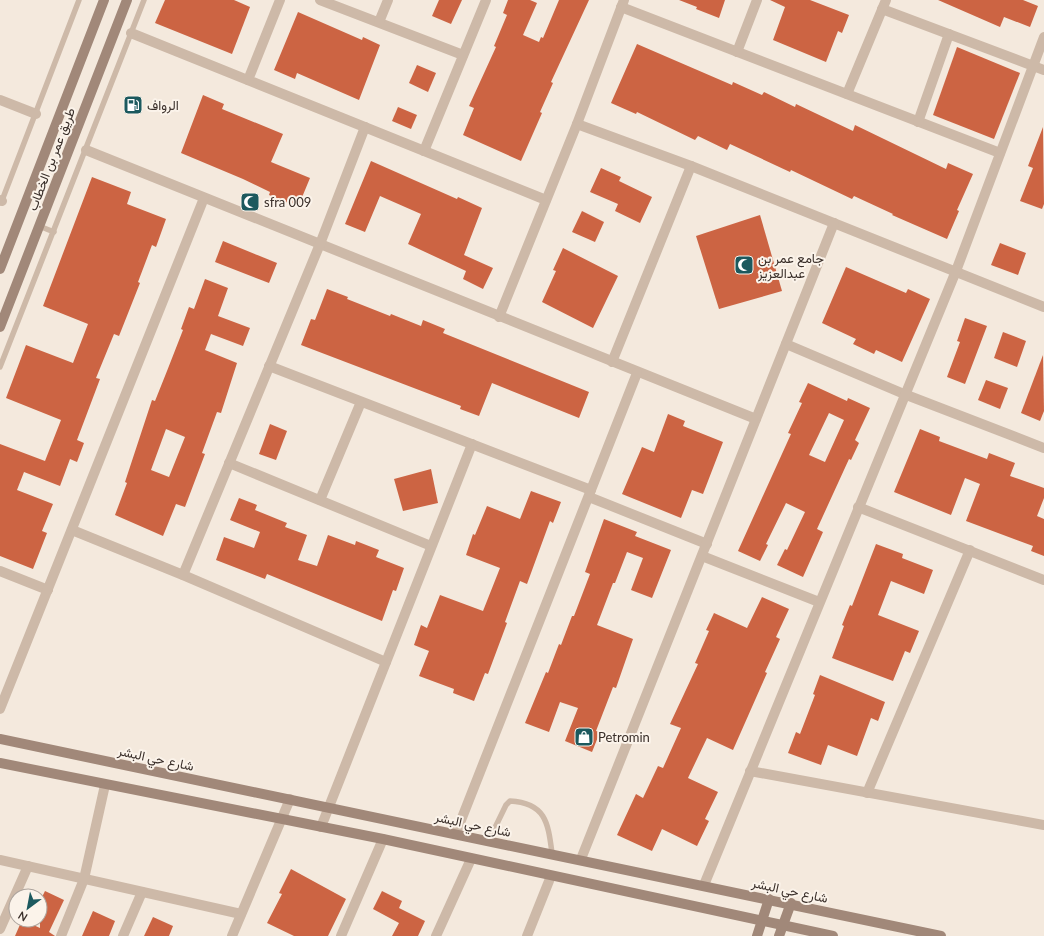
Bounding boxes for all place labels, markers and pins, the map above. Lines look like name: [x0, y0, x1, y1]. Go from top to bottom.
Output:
fuel station icon: الرواف: [122, 94, 144, 116]
place label: الرواف: [147, 97, 179, 114]
mosque icon: sfra 009: [239, 191, 261, 213]
place label: sfra 009: [264, 194, 311, 210]
place label: جامع عمر بن عبدالعزيز: [757, 250, 824, 282]
mosque icon: جامع عمر بن عبدالعزيز: [733, 254, 755, 276]
shop icon: Petromin: [573, 726, 595, 748]
place label: Petromin: [598, 729, 650, 745]

